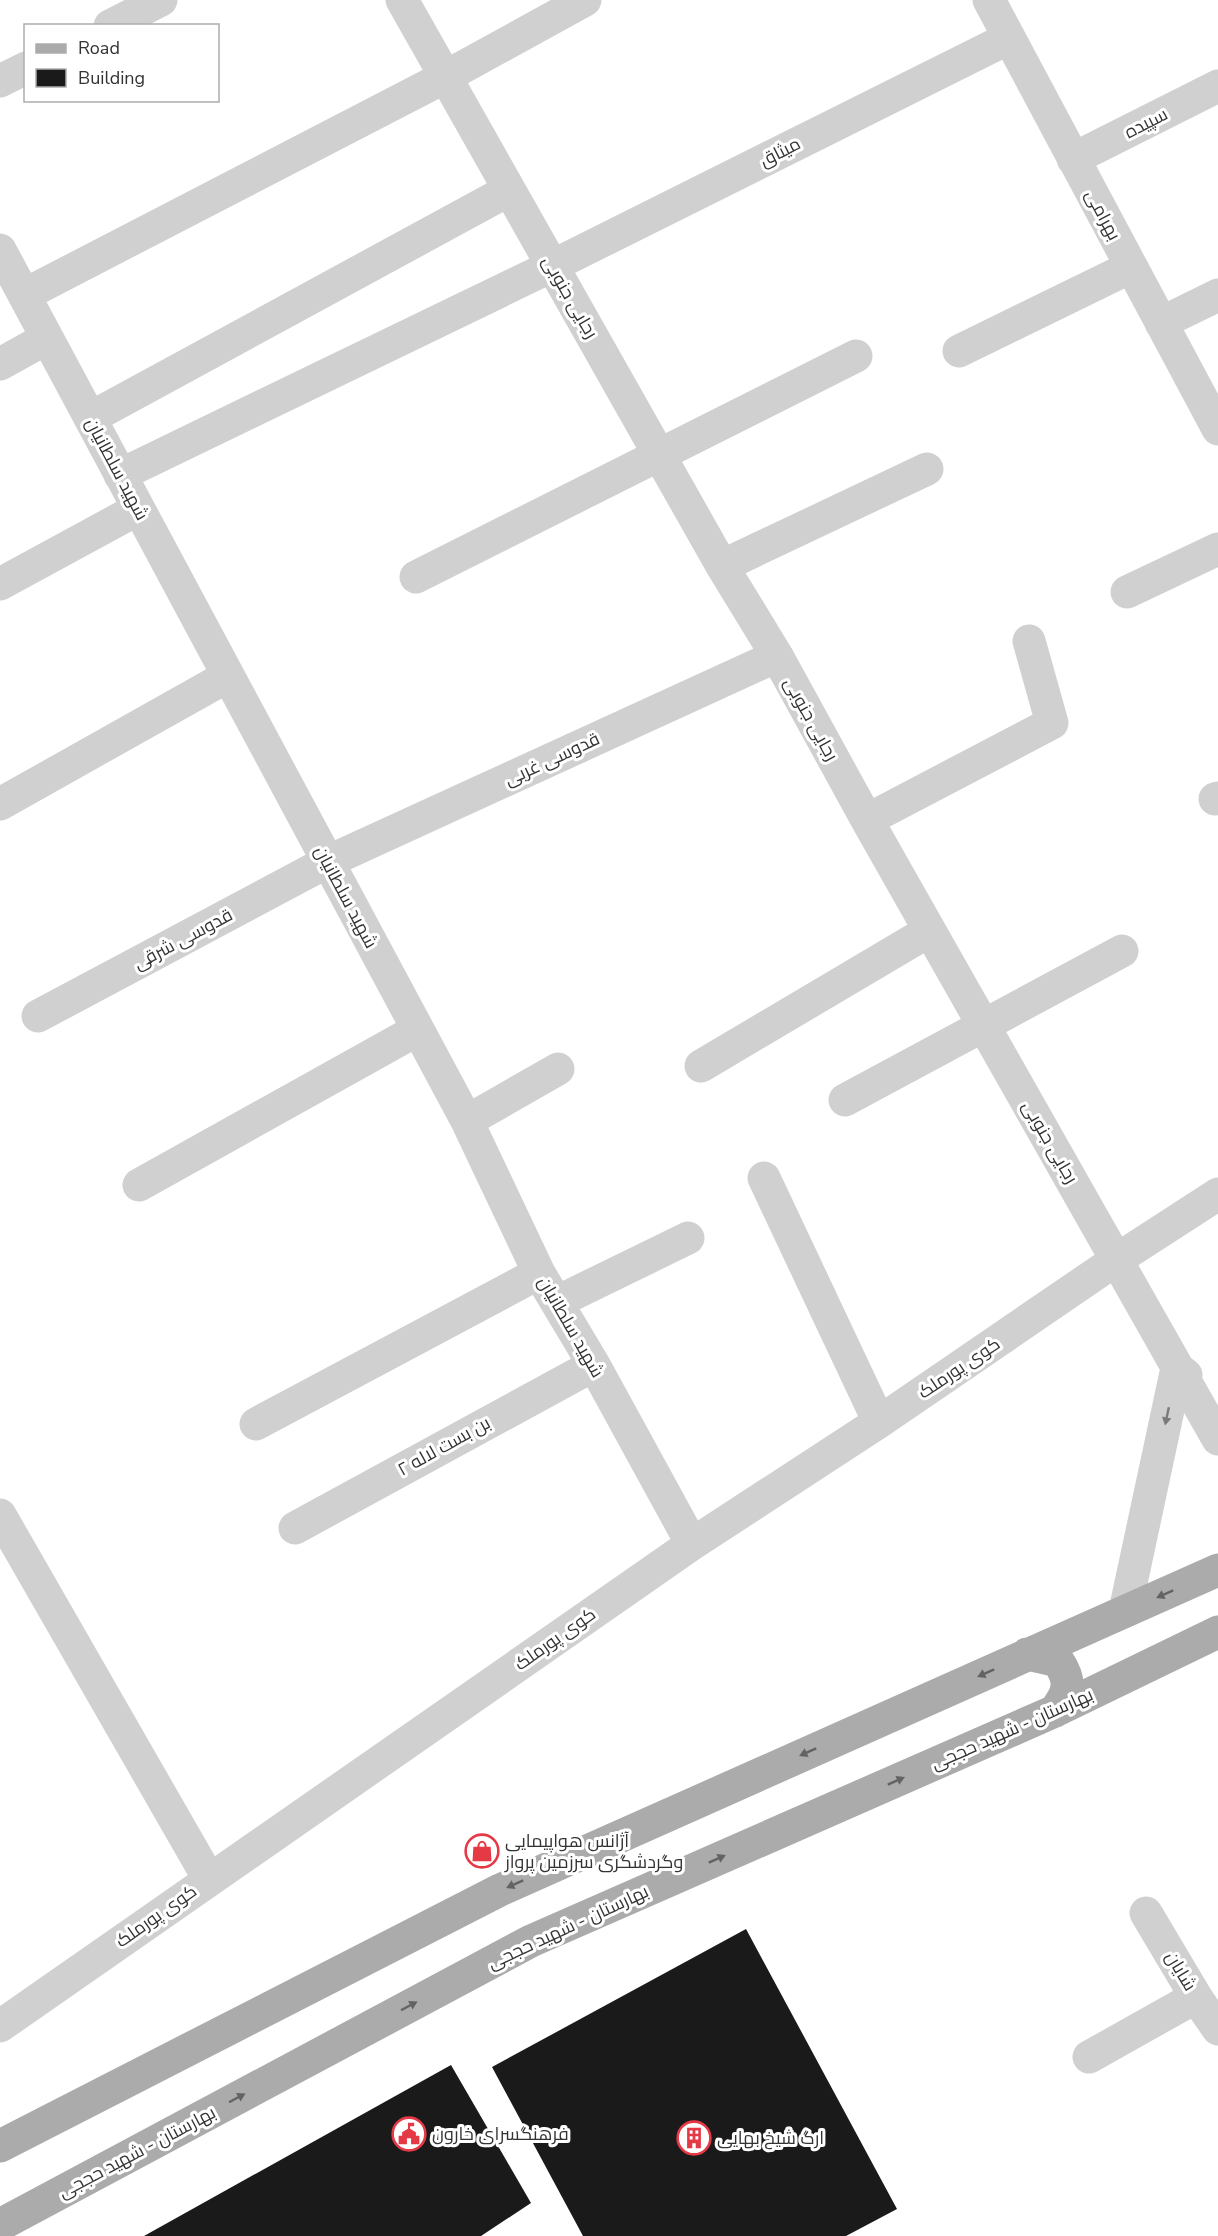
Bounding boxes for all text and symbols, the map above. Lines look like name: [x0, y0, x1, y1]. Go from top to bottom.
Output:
legend: [24, 24, 219, 102]
text: Road: [78, 36, 120, 60]
text: Building: [78, 66, 145, 90]
street label: سپیده: [1120, 102, 1172, 144]
street label: میثاق: [755, 132, 805, 172]
street label: بهرامی: [1080, 185, 1126, 245]
street label: رجایی جنوبی: [537, 251, 603, 343]
street label: شهید سلطانیان: [80, 414, 154, 524]
street label: رجایی جنوبی: [778, 673, 844, 765]
street label: قدوسی غربی: [500, 726, 604, 792]
street label: شهید سلطانیان: [309, 842, 383, 952]
street label: قدوسی شرقی: [129, 903, 237, 975]
street label: رجایی جنوبی: [1017, 1096, 1083, 1188]
street label: شهید سلطانیان: [532, 1272, 610, 1382]
street label: کوی پورملک: [913, 1332, 1005, 1404]
one-way arrow: [1162, 1406, 1171, 1425]
street label: بن بست لاله ۲: [393, 1411, 495, 1481]
one-way arrow: [1155, 1589, 1173, 1599]
street label: کوی پورملک: [510, 1602, 600, 1676]
one-way arrow: [978, 1668, 995, 1677]
street label: بهارستان - شهید حججی: [927, 1682, 1097, 1776]
one-way arrow: [800, 1748, 817, 1757]
one-way arrow: [887, 1776, 905, 1786]
place label: آژانس هواپیمایی و‌گردشگری سرزمین پرواز: [504, 1829, 683, 1874]
shop icon: آژانس هواپیمایی و‌گردشگری سرزمین پرواز: [464, 1833, 500, 1869]
one-way arrow: [708, 1854, 726, 1863]
street label: کوی پورملک: [111, 1879, 201, 1953]
street label: بهارستان - شهید حججی: [484, 1879, 652, 1975]
one-way arrow: [507, 1879, 524, 1888]
street label: شایان: [1160, 1947, 1202, 1995]
one-way arrow: [400, 2001, 417, 2011]
one-way arrow: [228, 2093, 245, 2103]
street label: بهارستان - شهید حججی: [54, 2100, 220, 2204]
public building icon: فرهنگسرای خارون: [391, 2116, 427, 2152]
building icon: ارگ شیخ بهایی: [676, 2120, 712, 2156]
place label: فرهنگسرای خارون: [432, 2122, 569, 2146]
place label: ارگ شیخ بهایی: [717, 2126, 824, 2150]

